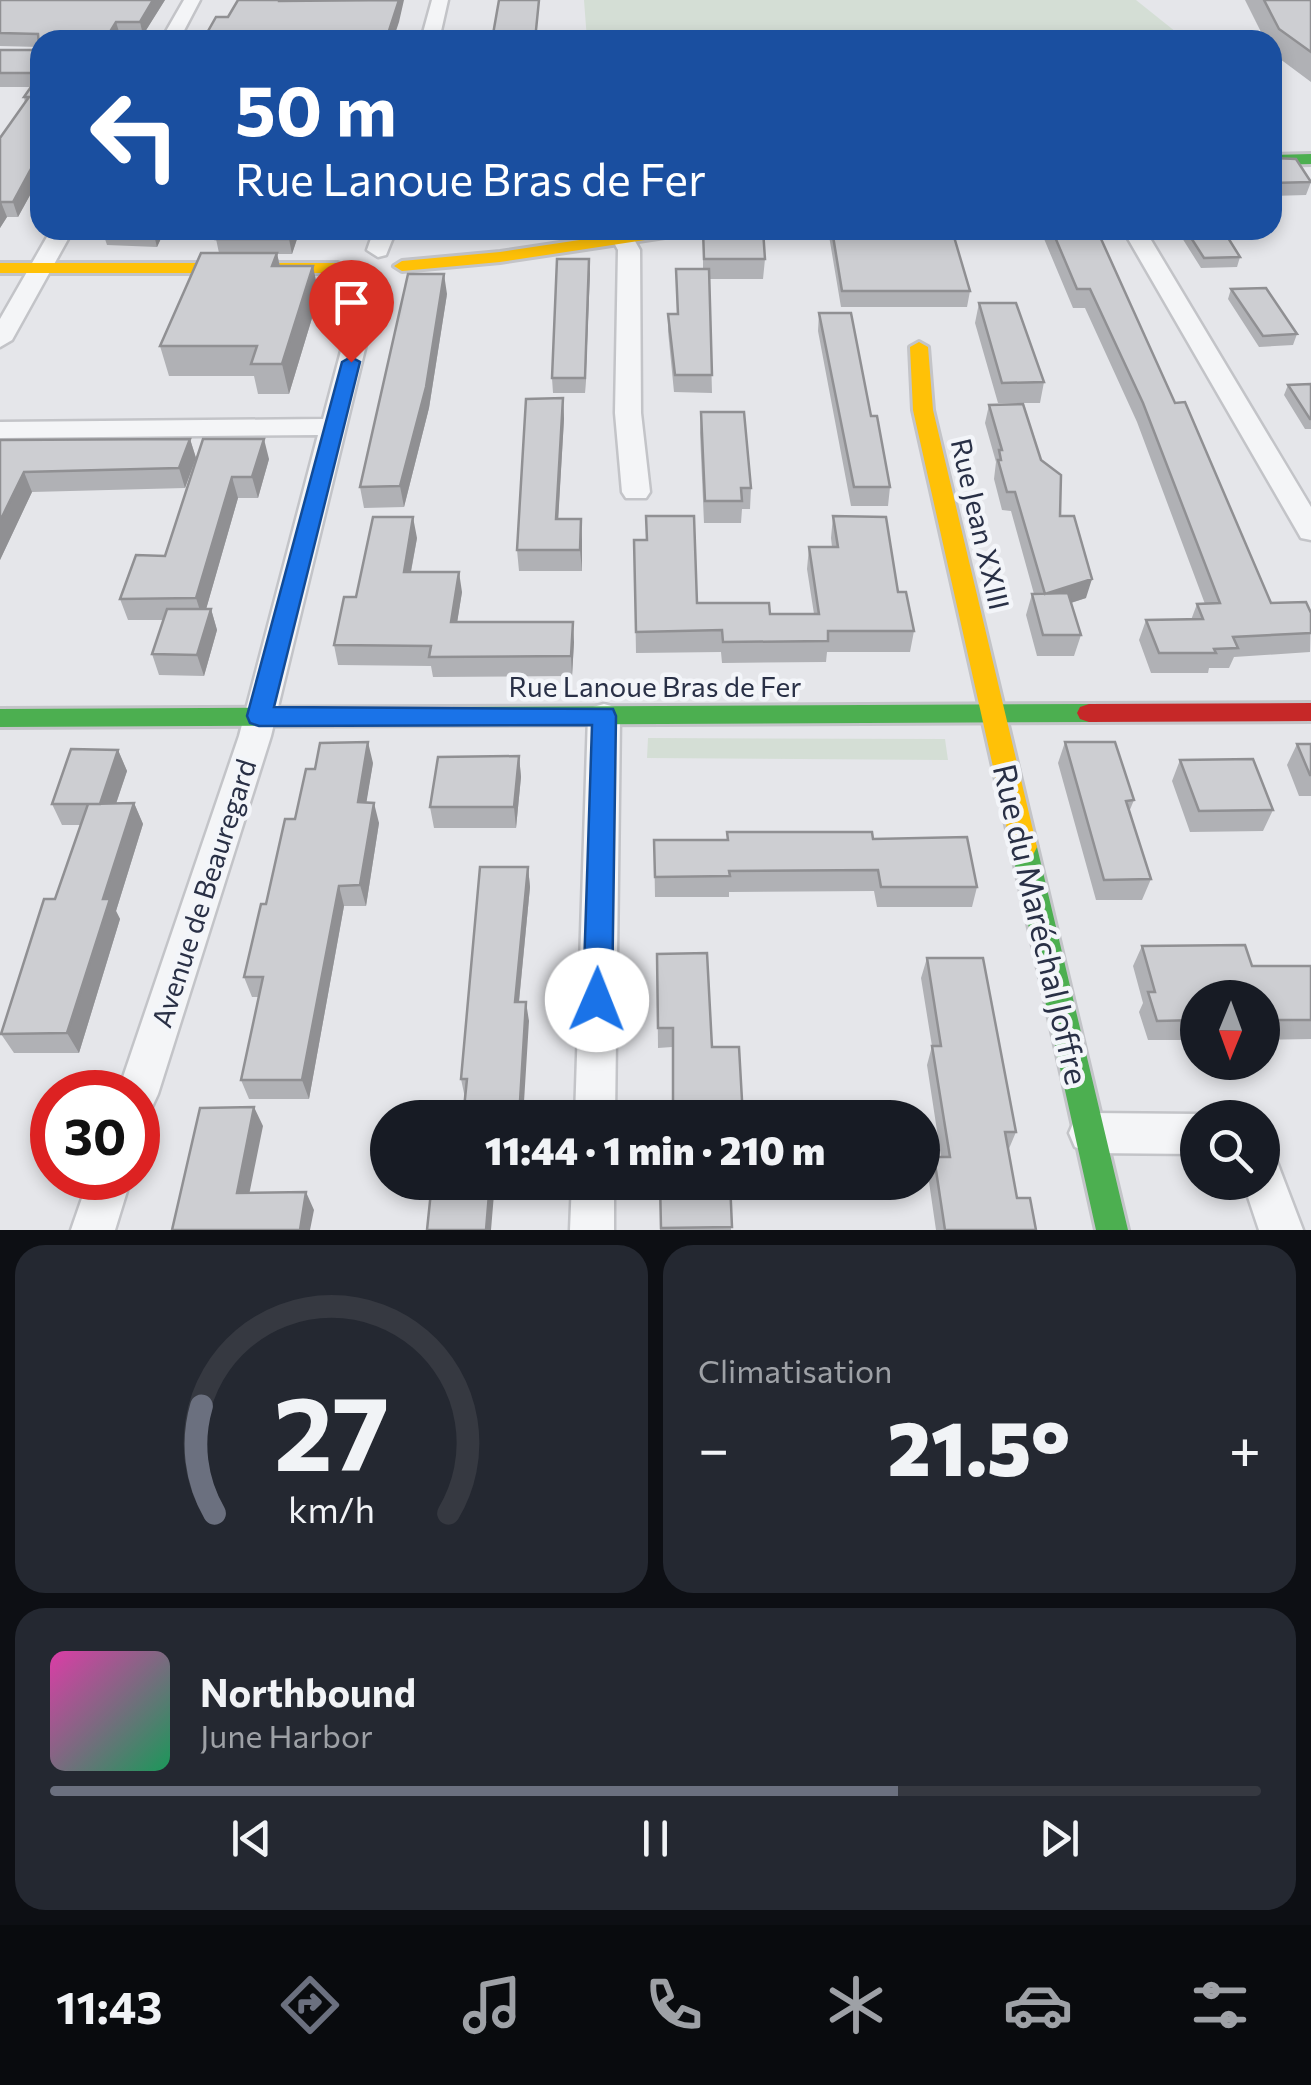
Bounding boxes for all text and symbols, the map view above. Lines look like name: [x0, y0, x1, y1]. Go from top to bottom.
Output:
text: 50 m: [235, 65, 397, 150]
icon: left: [70, 70, 200, 200]
text: Rue Lanoue Bras de Fer: [235, 150, 706, 205]
pin: [309, 260, 394, 363]
icon: arrive: [324, 275, 379, 330]
street label: Rue Jean XXIII: [945, 435, 1017, 613]
street label: Rue Lanoue Bras de Fer: [508, 669, 802, 703]
street label: Avenue de Beauregard: [144, 755, 262, 1031]
street label: Rue du Maréchal Joffre: [986, 760, 1098, 1088]
position arrow: [545, 948, 649, 1052]
north arrow: [1180, 980, 1280, 1080]
map controls: [1180, 980, 1280, 1200]
speed limit sign: 30: [30, 1070, 160, 1200]
button: search: [1180, 1100, 1280, 1200]
text: 11:44 · 1 min · 210 m: [485, 1126, 825, 1173]
text: Climatisation: [698, 1350, 892, 1390]
text: 27: [274, 1365, 389, 1492]
text: 21.5°: [888, 1400, 1070, 1491]
text: −: [698, 1413, 729, 1480]
text: +: [1229, 1413, 1261, 1480]
text: km/h: [288, 1487, 375, 1530]
text: Northbound: [200, 1668, 416, 1715]
text: June Harbor: [200, 1715, 373, 1755]
icon: previous: [224, 1811, 279, 1866]
icon: pause: [628, 1811, 683, 1866]
icon: next: [1032, 1811, 1087, 1866]
icon: directions: [275, 1970, 345, 2040]
icon: music: [457, 1970, 527, 2040]
icon: phone: [639, 1970, 709, 2040]
icon: climate: [821, 1970, 891, 2040]
icon: car: [1003, 1970, 1073, 2040]
icon: filters: [1185, 1970, 1255, 2040]
text: 11:43: [56, 1978, 162, 2033]

